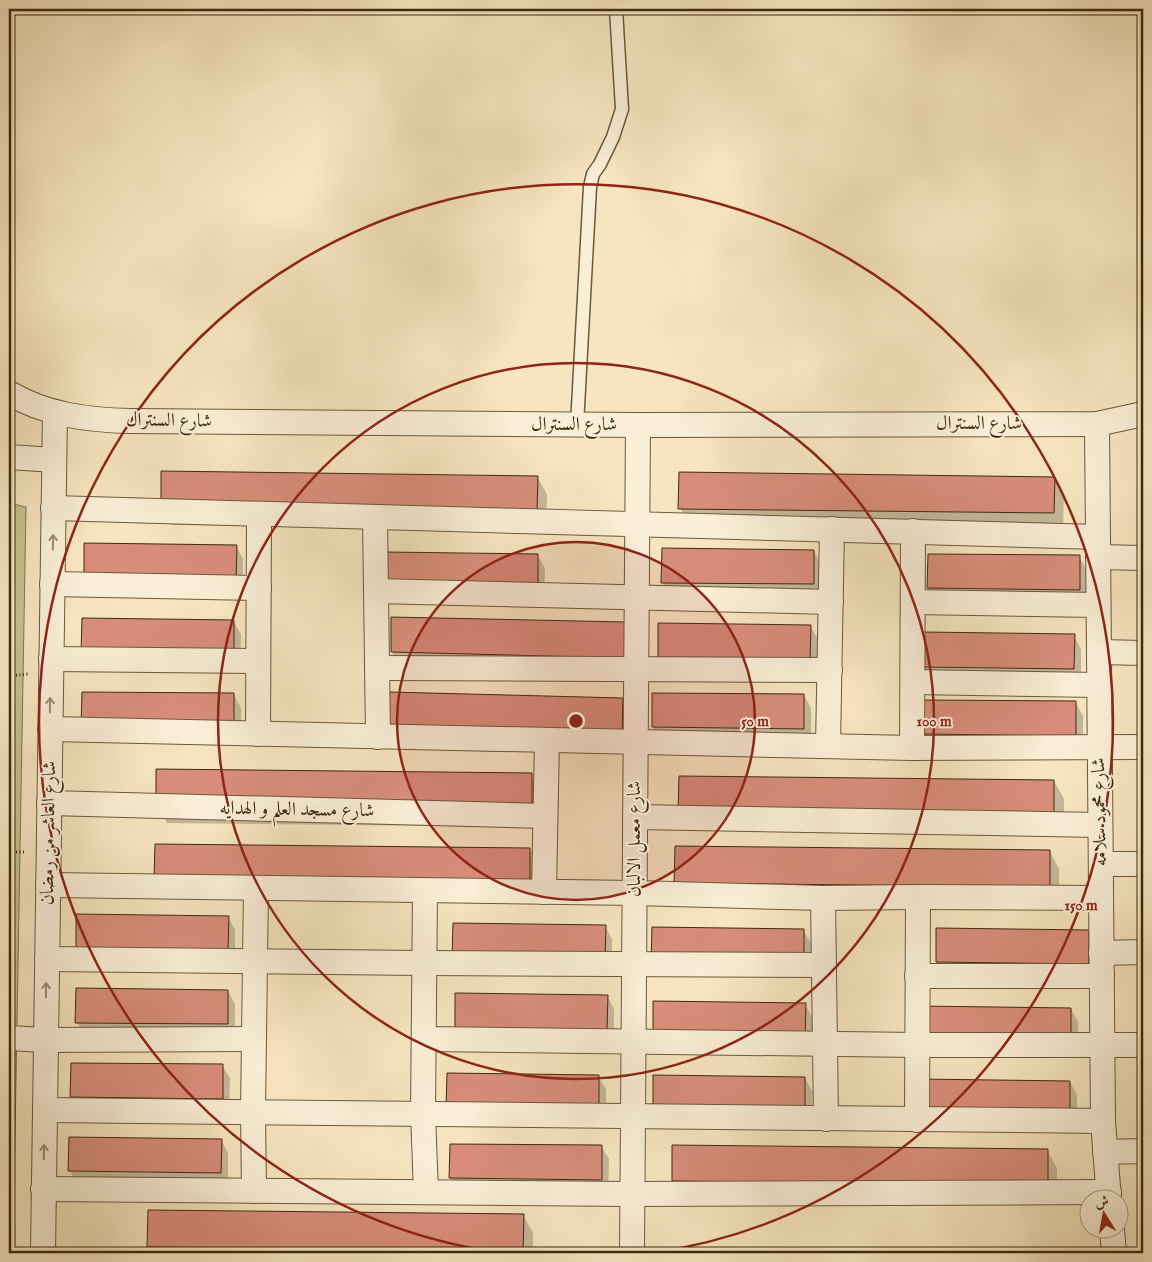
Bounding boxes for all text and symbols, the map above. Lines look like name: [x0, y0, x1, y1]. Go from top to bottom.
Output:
street label: شارع السنترال: [126, 408, 212, 436]
street label: شارع السنترال: [936, 412, 1022, 438]
street label: شارع السنترال: [531, 413, 617, 439]
one-way arrow: [48, 534, 58, 550]
one-way arrow: [46, 697, 55, 713]
centre of rings: [567, 712, 585, 730]
text: 50 m: [741, 712, 769, 731]
text: 100 m: [916, 712, 952, 731]
street label: شارع محمود سلامه: [1087, 757, 1115, 867]
street label: شارع العاشر من رمضان: [36, 761, 64, 905]
street label: شارع معمل الالبان: [623, 781, 649, 897]
street label: شارع مسجد العلم و الهدايه: [219, 797, 375, 829]
text: 150 m: [1064, 896, 1098, 915]
one-way arrow: [41, 982, 51, 998]
one-way arrow: [39, 1144, 49, 1160]
north arrow: [1080, 1190, 1130, 1240]
text: ش: [1093, 1192, 1110, 1212]

